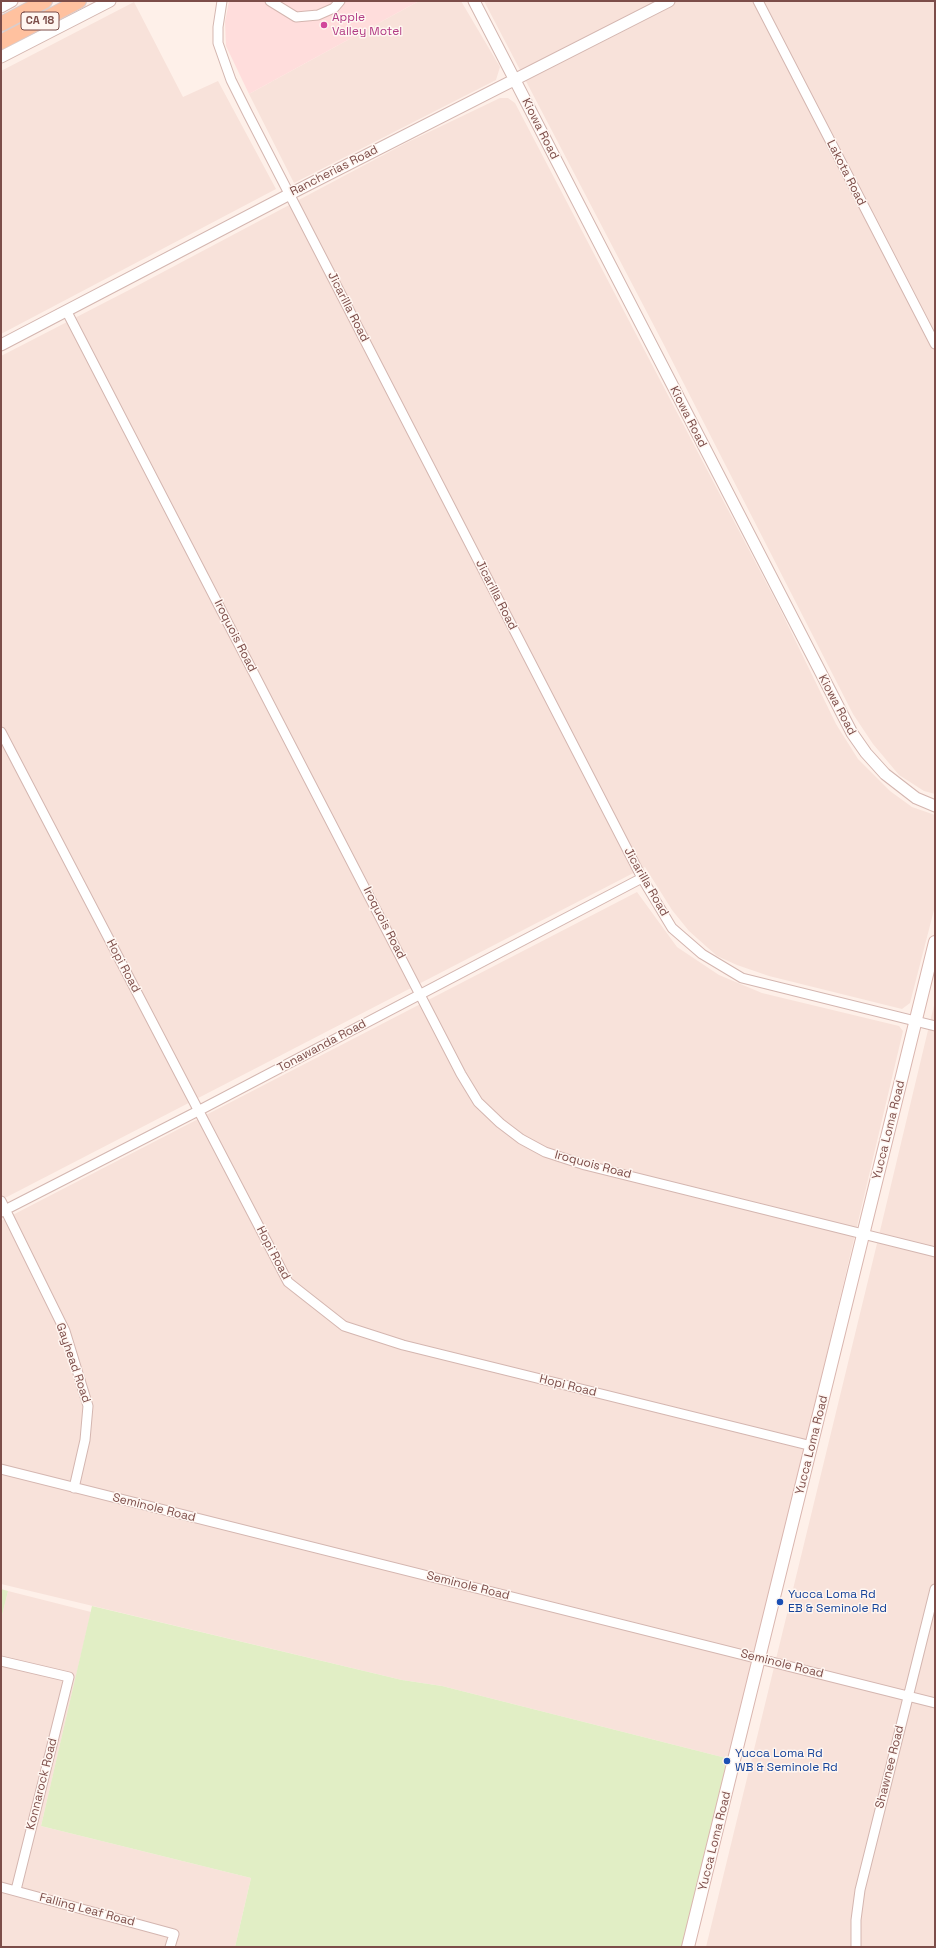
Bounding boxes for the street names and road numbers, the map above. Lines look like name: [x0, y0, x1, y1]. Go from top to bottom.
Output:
road number: CA 18: [21, 12, 59, 30]
street label: Kiowa Road: [518, 96, 562, 162]
street label: Lakota Road: [823, 138, 869, 208]
street label: Rancherias Road: [288, 143, 380, 199]
street label: Jicarilla Road: [324, 269, 372, 345]
street label: Kiowa Road: [666, 384, 710, 450]
street label: Jicarilla Road: [472, 557, 520, 633]
street label: Iroquois Road: [211, 598, 259, 674]
street label: Kiowa Road: [815, 672, 859, 738]
street label: Jicarilla Road: [621, 845, 671, 919]
street label: Iroquois Road: [360, 885, 408, 961]
street label: Hopi Road: [103, 937, 143, 995]
street label: Tonawanda Road: [275, 1017, 369, 1075]
street label: Yucca Loma Road: [870, 1079, 908, 1181]
street label: Iroquois Road: [553, 1148, 633, 1182]
street label: Hopi Road: [253, 1224, 293, 1282]
street label: Gayhead Road: [53, 1321, 93, 1405]
street label: Hopi Road: [538, 1372, 598, 1400]
street label: Yucca Loma Road: [793, 1394, 831, 1496]
street label: Seminole Road: [111, 1491, 197, 1525]
street label: Seminole Road: [425, 1569, 511, 1603]
street label: Seminole Road: [739, 1647, 825, 1681]
street label: Shawnee Road: [873, 1724, 907, 1810]
street label: Konnarock Road: [24, 1737, 60, 1831]
street label: Yucca Loma Road: [696, 1790, 734, 1892]
street label: Falling Leaf Road: [38, 1890, 136, 1930]

